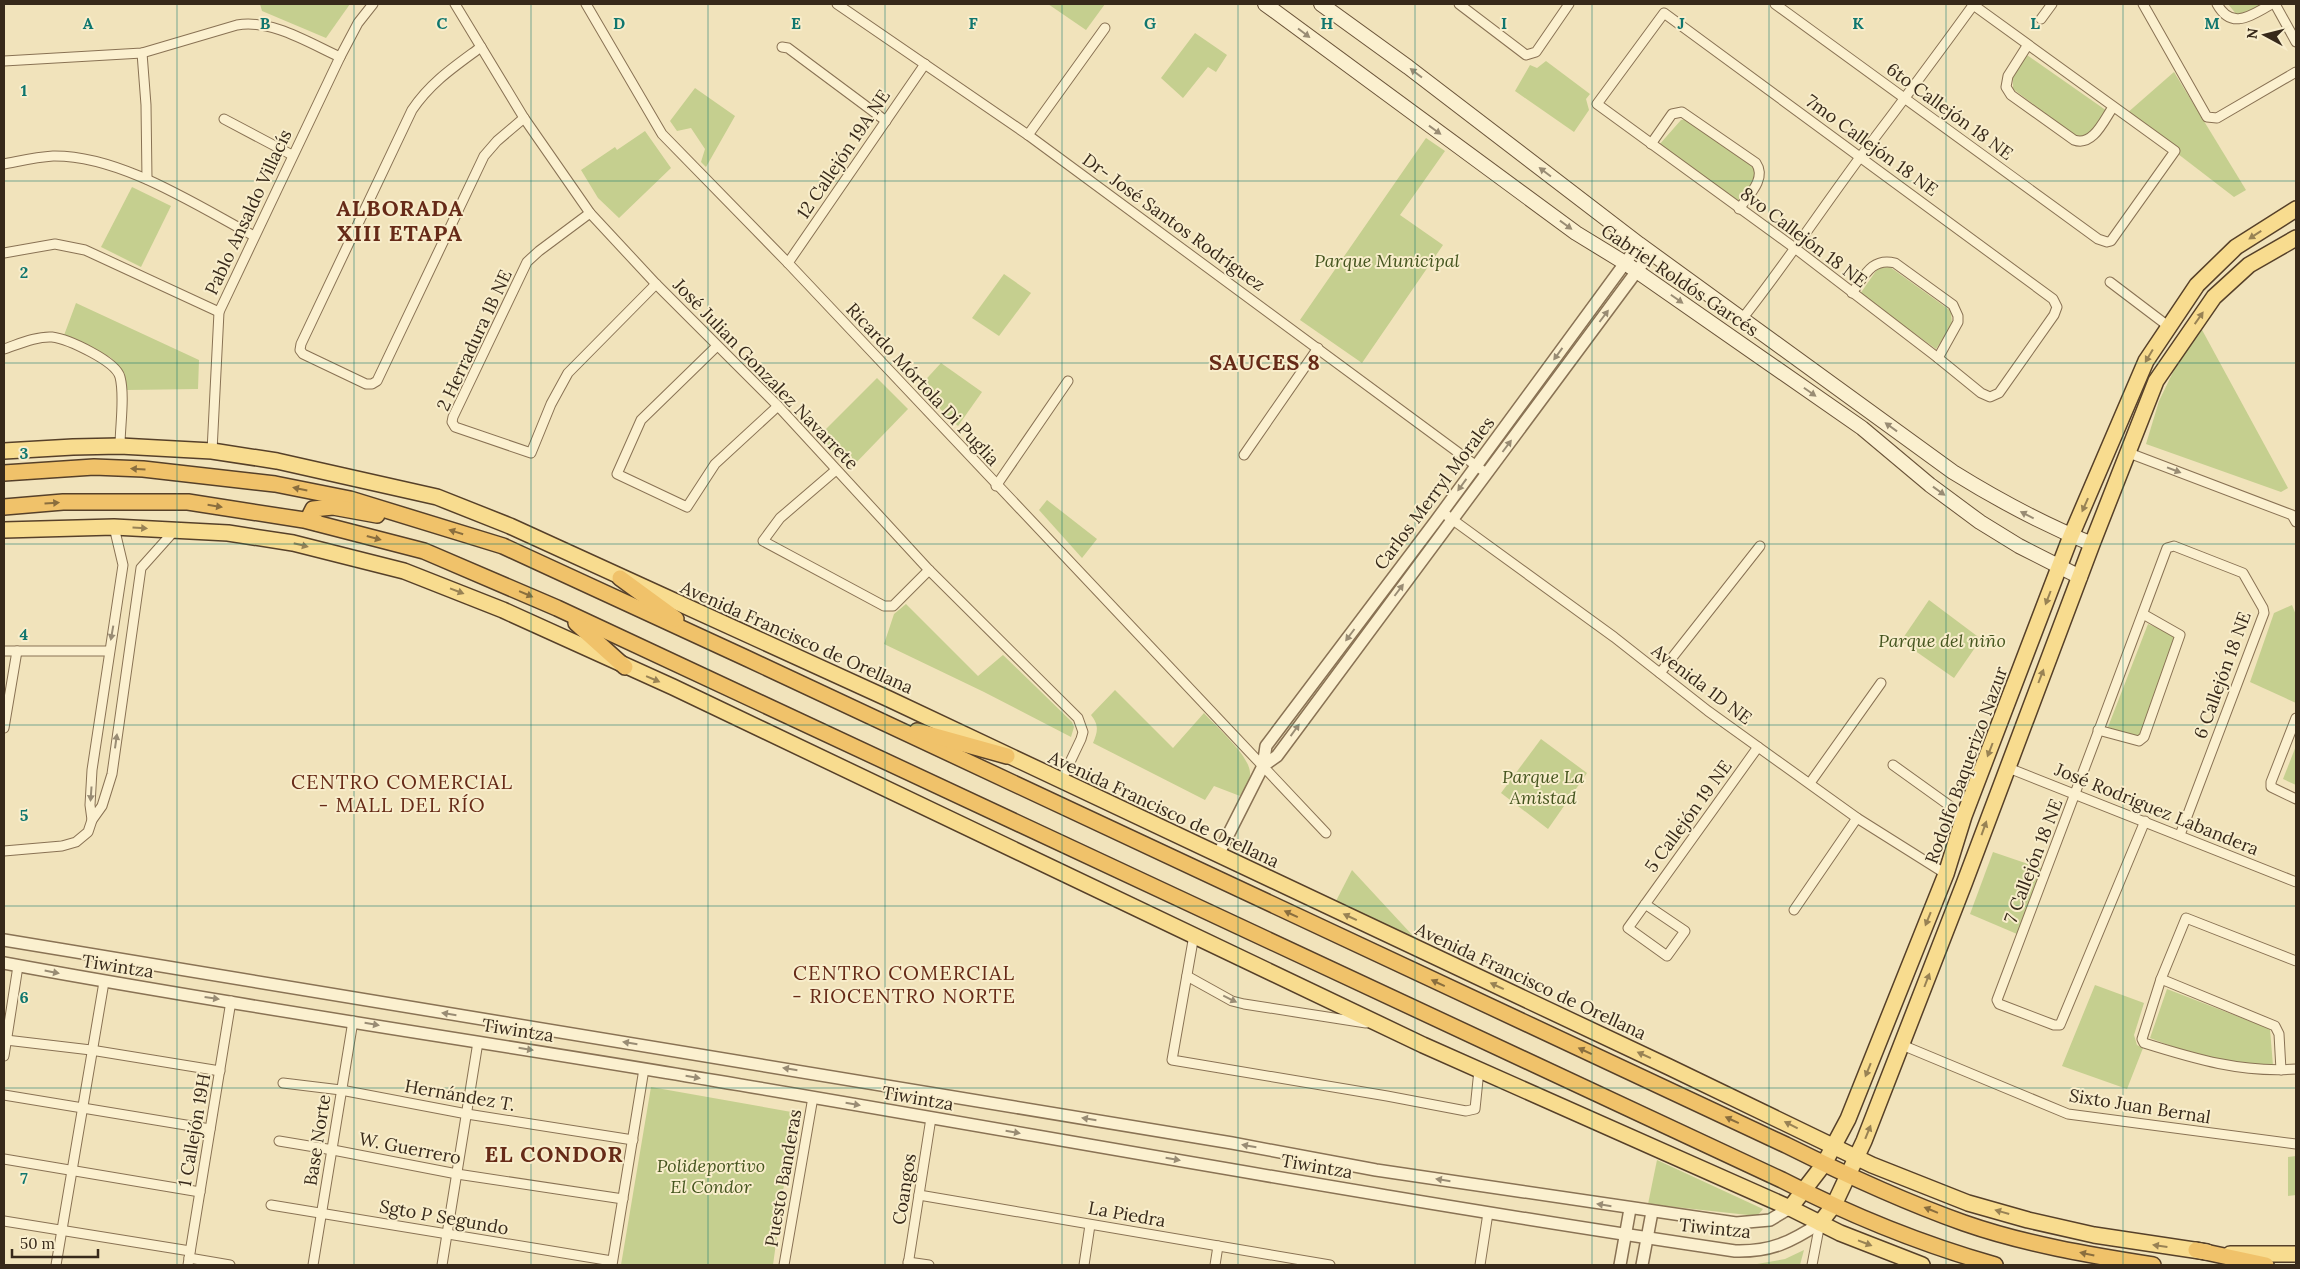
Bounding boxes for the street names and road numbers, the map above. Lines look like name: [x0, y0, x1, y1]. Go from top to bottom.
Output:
street label: 6to Callejón 18 NE: [1882, 57, 2018, 165]
street label: 12 Callejón 19A NE: [791, 85, 895, 223]
street label: 7mo Callejón 18 NE: [1801, 89, 1943, 201]
street label: Pablo Ansaldo Villacís: [200, 126, 296, 298]
street label: Dr- José Santos Rodríguez: [1078, 148, 1270, 296]
street label: 8vo Callejón 18 NE: [1736, 182, 1872, 292]
street label: Gabriel Roldós Garcés: [1597, 219, 1763, 341]
street label: 2 Herradura 1B NE: [431, 266, 517, 414]
street label: José Julian Gonzalez Navarrete: [668, 273, 864, 475]
street label: Ricardo Mórtola Di Puglia: [841, 298, 1005, 470]
street label: Carlos Merryl Morales: [1369, 412, 1499, 574]
street label: Avenida Francisco de Orellana: [676, 575, 917, 699]
street label: 6 Callejón 18 NE: [2188, 608, 2256, 742]
street label: Avenida 1D NE: [1646, 638, 1757, 729]
street label: Rodolfo Baquerizo Nazur: [1920, 663, 2012, 867]
street label: Avenida Francisco de Orellana: [1044, 745, 1283, 873]
street label: 5 Callejón 19 NE: [1639, 755, 1737, 877]
street label: José Rodriguez Labandera: [2051, 757, 2262, 860]
street label: 7 Callejón 18 NE: [1999, 795, 2067, 927]
street label: Avenida Francisco de Orellana: [1411, 917, 1650, 1045]
street label: Tiwintza: [81, 949, 155, 983]
street label: Tiwintza: [481, 1013, 555, 1047]
street label: 1 Callejón 19H: [173, 1072, 215, 1188]
street label: Hernández T.: [403, 1074, 517, 1116]
street label: Tiwintza: [880, 1080, 956, 1116]
street label: Sixto Juan Bernal: [2067, 1083, 2213, 1129]
street label: Base Norte: [298, 1093, 336, 1187]
street label: Puesto Banderas: [760, 1107, 806, 1249]
street label: W. Guerrero: [357, 1127, 463, 1169]
street label: Tiwintza: [1279, 1148, 1355, 1184]
street label: Coangos: [887, 1152, 921, 1226]
street label: Sgto P Segundo: [378, 1194, 510, 1240]
street label: La Piedra: [1087, 1196, 1167, 1232]
street label: Tiwintza: [1678, 1213, 1752, 1243]

